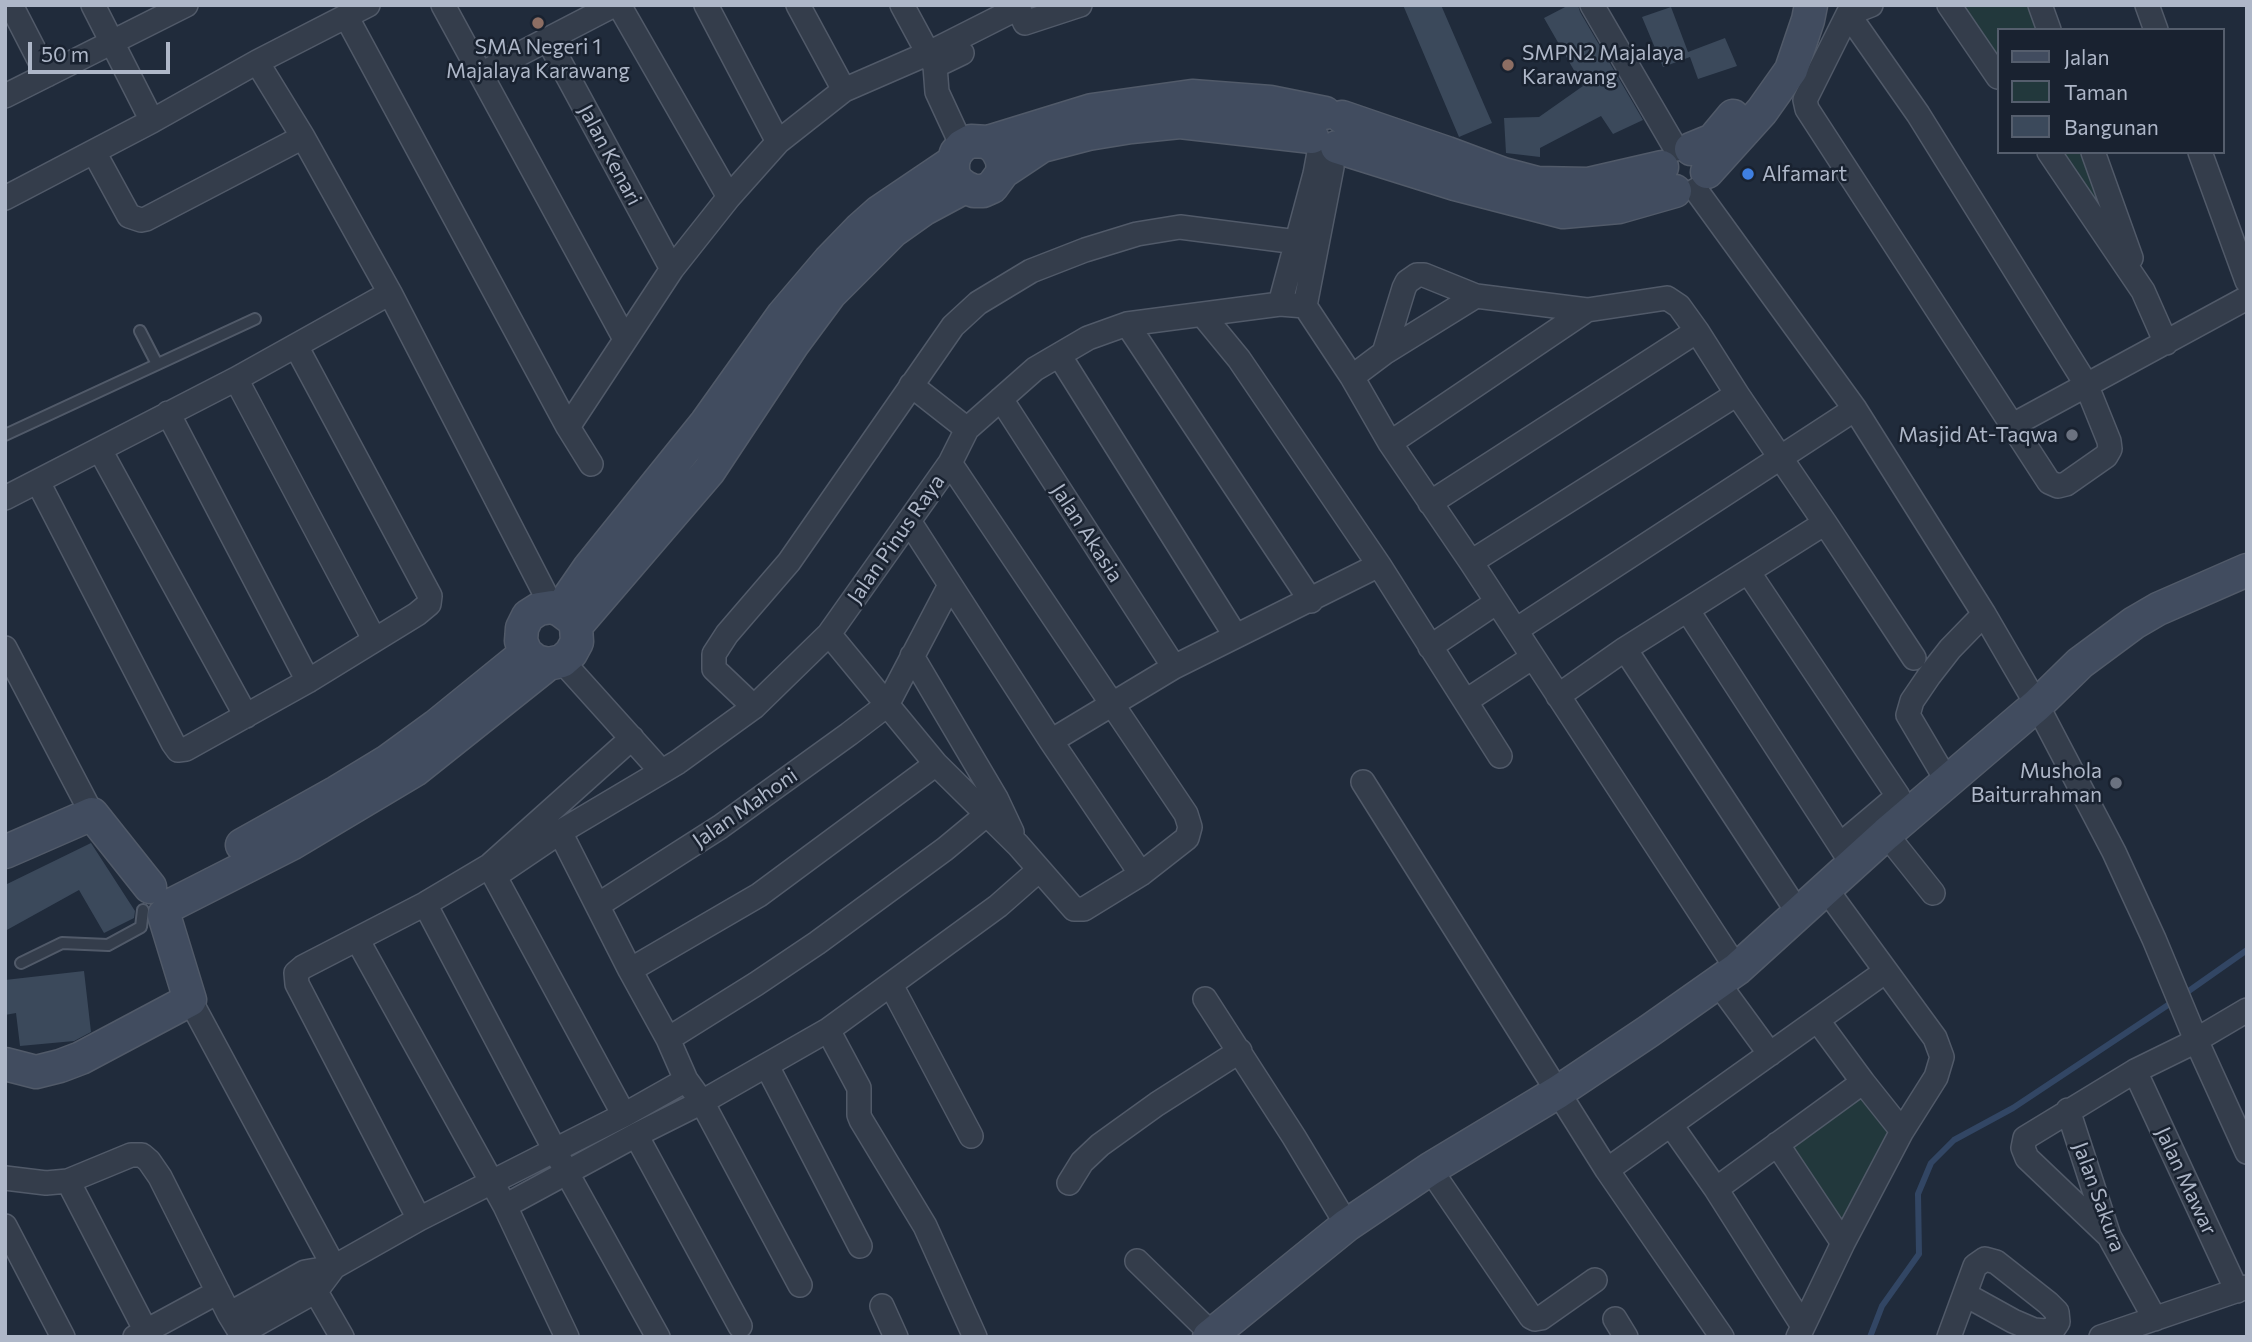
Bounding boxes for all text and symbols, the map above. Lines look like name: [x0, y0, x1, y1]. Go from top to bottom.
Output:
marker: SMA Negeri 1 Majalaya Karawang: [530, 15, 546, 31]
scale bar: [32, 28, 173, 72]
legend: [1996, 28, 2224, 154]
place label: SMA Negeri 1 Majalaya Karawang: [446, 34, 630, 84]
place label: SMPN2 Majalaya Karawang: [1522, 40, 1684, 90]
text: 50 m: [41, 41, 89, 66]
text: Jalan: [2064, 44, 2109, 69]
marker: SMPN2 Majalaya Karawang: [1500, 57, 1516, 73]
text: Taman: [2064, 79, 2128, 104]
street label: Jalan Kenari: [573, 100, 647, 210]
text: Bangunan: [2064, 114, 2159, 139]
place label: Alfamart: [1762, 161, 1847, 187]
marker: Alfamart: [1740, 166, 1756, 182]
place label: Masjid At-Taqwa: [1898, 422, 2058, 448]
marker: Masjid At-Taqwa: [2064, 427, 2080, 443]
street label: Jalan Pinus Raya: [842, 470, 950, 608]
street label: Jalan Akasia: [1046, 479, 1128, 587]
place label: Mushola Baiturrahman: [1971, 758, 2102, 808]
street label: Jalan Mahoni: [688, 763, 802, 853]
marker: Mushola Baiturrahman: [2108, 775, 2124, 791]
street label: Jalan Mawar: [2150, 1123, 2222, 1239]
street label: Jalan Sakura: [2067, 1139, 2131, 1255]

